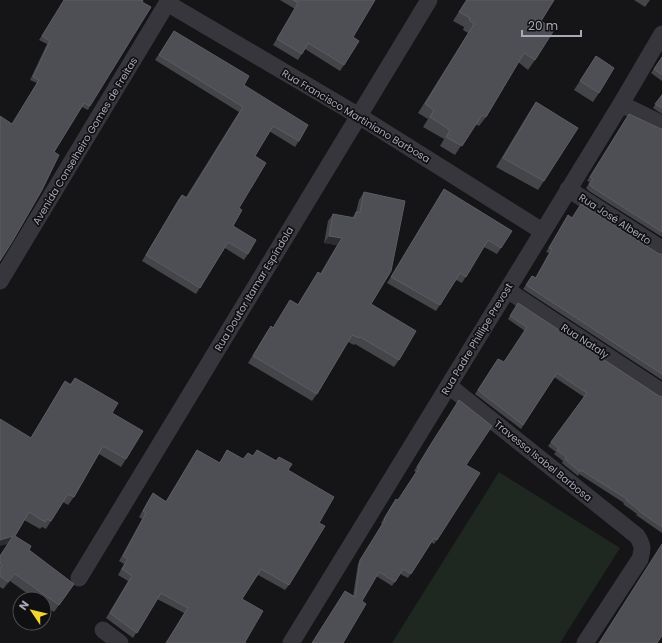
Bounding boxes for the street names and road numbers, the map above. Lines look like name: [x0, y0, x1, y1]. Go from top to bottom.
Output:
street label: Avenida Conselheiro Gomes de Freitas: [29, 54, 141, 228]
street label: Rua Francisco Martiniano Barbosa: [279, 66, 433, 166]
street label: Rua José Alberto: [576, 190, 654, 248]
street label: Rua Doutor Itamar Espíndola: [211, 224, 297, 354]
street label: Rua Padre Phillipe Prevost: [438, 280, 517, 398]
street label: Rua Nataly: [558, 320, 612, 362]
street label: Travessa Isabel Barbosa: [491, 417, 595, 505]

